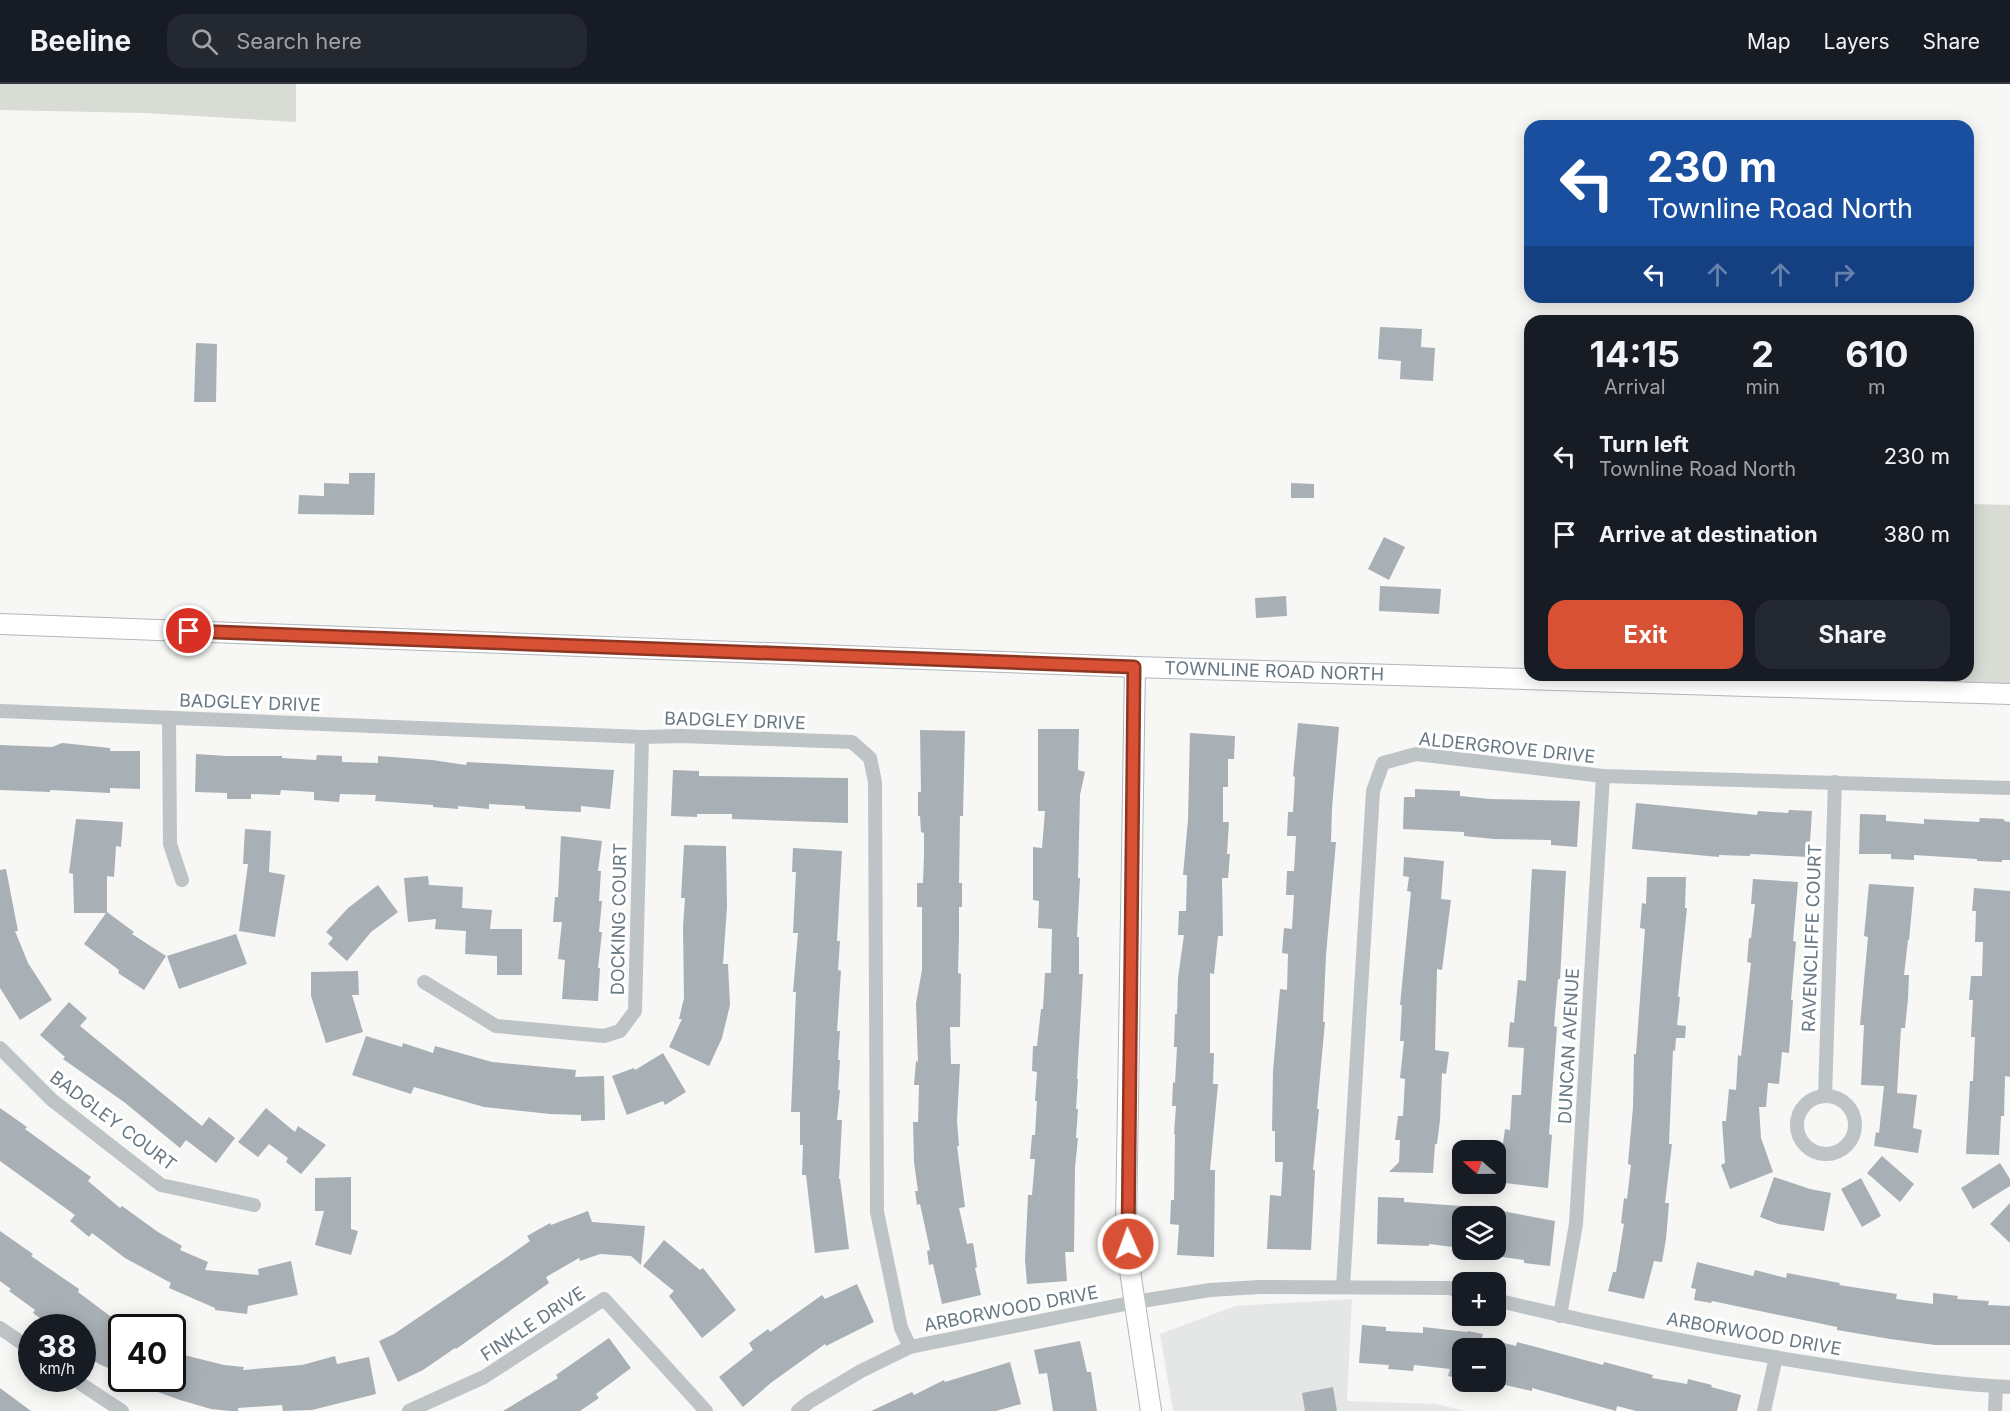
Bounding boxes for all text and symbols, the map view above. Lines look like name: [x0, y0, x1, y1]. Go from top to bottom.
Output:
search box: [167, 14, 587, 68]
text: Beeline: [30, 24, 131, 58]
icon: search: [188, 25, 221, 58]
text: Search here: [236, 28, 362, 54]
text: Map: [1747, 29, 1791, 54]
text: Layers: [1824, 29, 1890, 54]
text: Share: [1923, 29, 1980, 54]
text: 230 m: [1647, 141, 1777, 192]
icon: left: [1548, 144, 1626, 222]
text: Townline Road North: [1647, 192, 1913, 225]
icon: left: [1638, 258, 1671, 291]
icon: ahead: [1701, 258, 1734, 291]
icon: ahead: [1764, 258, 1797, 291]
icon: right: [1827, 258, 1860, 291]
text: 14:15: [1590, 332, 1680, 376]
text: 2: [1751, 332, 1774, 376]
text: 610: [1845, 332, 1908, 376]
text: Arrival: [1604, 375, 1666, 399]
text: min: [1746, 375, 1780, 399]
text: m: [1868, 375, 1886, 399]
text: Turn left: [1599, 431, 1689, 457]
icon: left: [1548, 440, 1581, 473]
text: 230 m: [1884, 443, 1950, 469]
text: Townline Road North: [1599, 457, 1796, 481]
icon: arrive: [1548, 518, 1581, 551]
text: Arrive at destination: [1599, 521, 1818, 547]
text: 380 m: [1883, 521, 1950, 547]
button: Exit: [1548, 600, 1743, 669]
button: Share: [1755, 600, 1950, 669]
pin: [163, 605, 214, 656]
icon: arrive: [172, 614, 205, 647]
street label: TOWNLINE ROAD NORTH: [1164, 657, 1384, 685]
street label: BADGLEY DRIVE: [179, 690, 321, 715]
street label: BADGLEY DRIVE: [664, 708, 806, 733]
street label: ALDERGROVE DRIVE: [1418, 728, 1596, 767]
street label: DOCKING COURT: [607, 843, 630, 995]
street label: RAVENCLIFFE COURT: [1798, 843, 1825, 1032]
street label: DUNCAN AVENUE: [1554, 968, 1583, 1124]
street label: BADGLEY COURT: [46, 1066, 180, 1175]
north arrow: [1452, 1140, 1506, 1194]
map controls: [1452, 1140, 1506, 1392]
button: layers: [1452, 1206, 1506, 1260]
position arrow: [1096, 1212, 1160, 1276]
button: +: [1452, 1272, 1506, 1326]
street label: ARBORWOOD DRIVE: [922, 1281, 1100, 1336]
street label: FINKLE DRIVE: [477, 1282, 589, 1365]
street label: ARBORWOOD DRIVE: [1665, 1308, 1843, 1359]
speed limit sign: 40: [108, 1314, 186, 1392]
text: 38: [38, 1328, 76, 1364]
button: −: [1452, 1338, 1506, 1392]
text: km/h: [39, 1359, 75, 1378]

